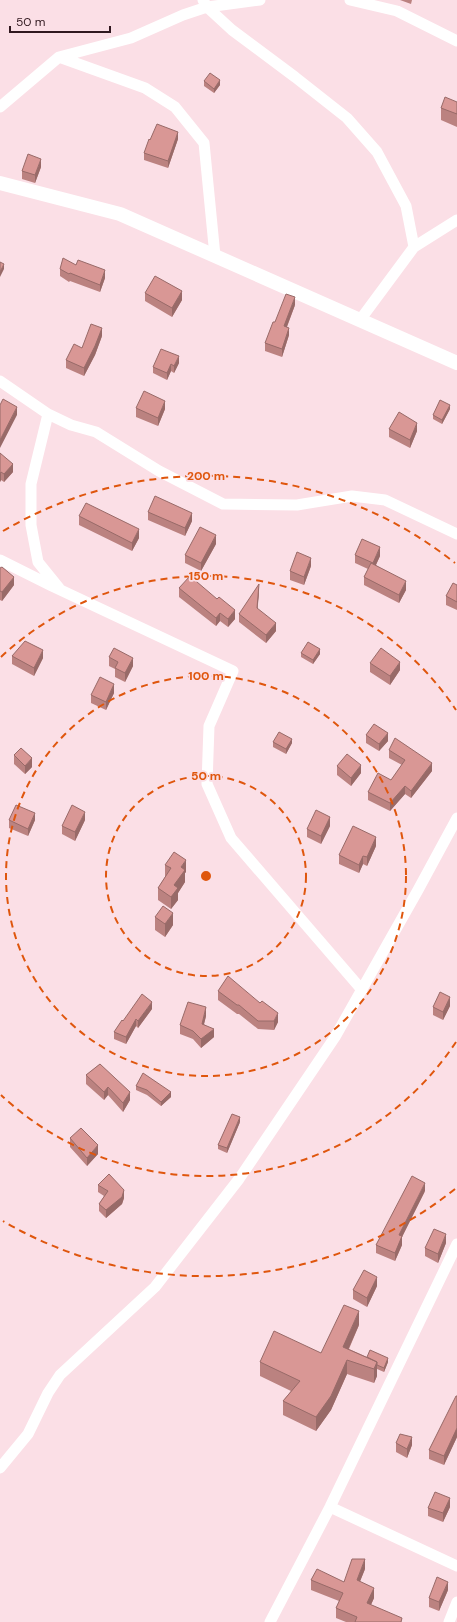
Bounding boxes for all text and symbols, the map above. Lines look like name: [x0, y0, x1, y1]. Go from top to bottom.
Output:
scale bar: [10, 8, 110, 34]
text: 50 m: [16, 14, 45, 30]
text: 200 m: [187, 468, 225, 484]
text: 150 m: [189, 568, 223, 584]
text: 100 m: [188, 668, 224, 684]
text: 50 m: [191, 768, 221, 784]
centre of rings: [199, 869, 213, 883]

